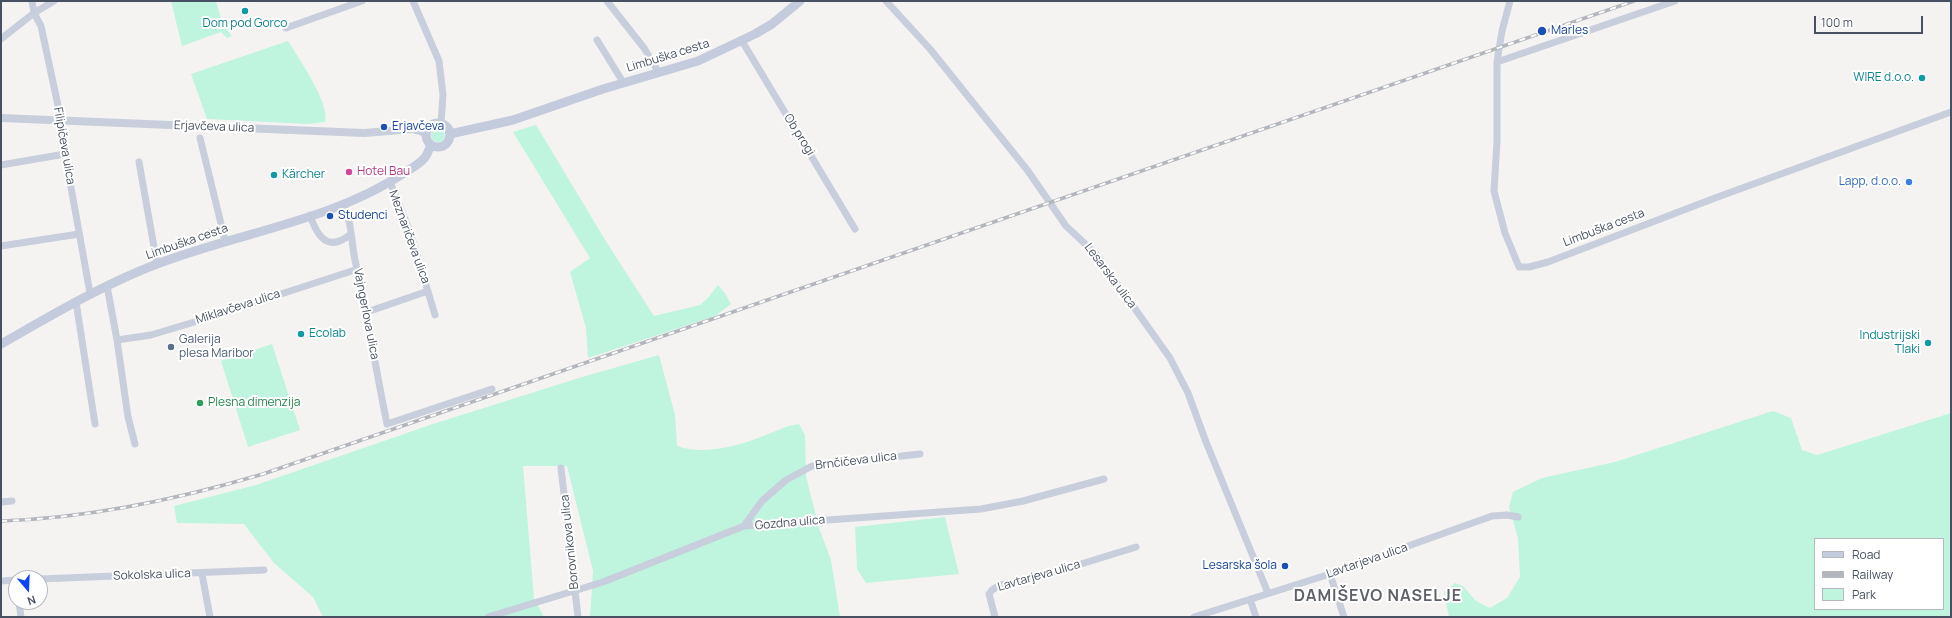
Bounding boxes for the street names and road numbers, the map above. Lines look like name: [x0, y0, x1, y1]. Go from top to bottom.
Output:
street label: Limbuška cesta: [625, 37, 711, 75]
street label: Filipičeva ulica: [50, 106, 78, 186]
street label: Ob progi: [781, 111, 817, 159]
street label: Erjavčeva ulica: [174, 118, 254, 136]
street label: Meznaričeva ulica: [385, 188, 433, 286]
street label: Limbuška cesta: [1561, 206, 1647, 250]
street label: Limbuška cesta: [144, 221, 230, 263]
street label: Lesarska ulica: [1081, 241, 1139, 311]
street label: Vajngerlova ulica: [350, 267, 382, 361]
street label: Miklavčeva ulica: [194, 287, 282, 327]
street label: Brnčičeva ulica: [814, 449, 898, 473]
street label: Borovnikova ulica: [558, 494, 582, 590]
street label: Gozdna ulica: [754, 513, 826, 533]
street label: Lavtarjeva ulica: [1324, 540, 1410, 582]
street label: Lavtarjeva ulica: [996, 557, 1082, 595]
street label: Sokolska ulica: [113, 566, 191, 584]

